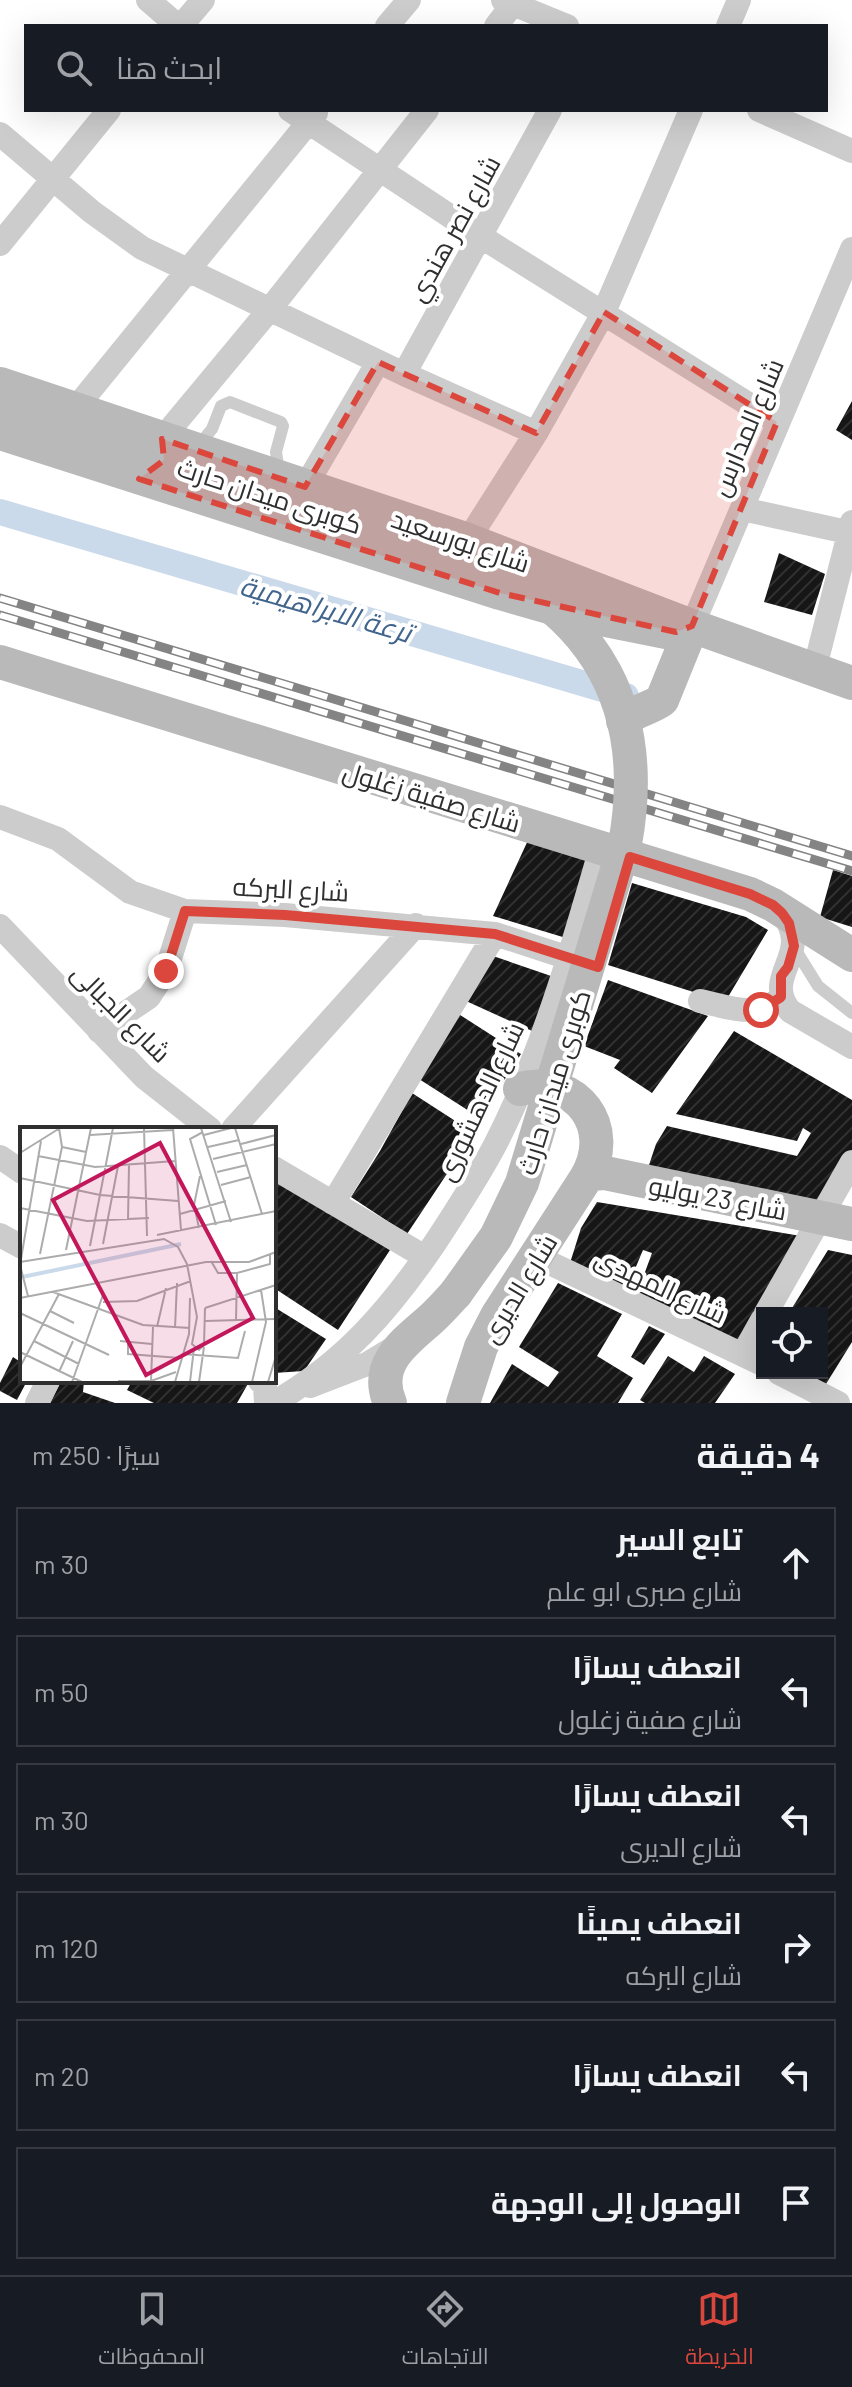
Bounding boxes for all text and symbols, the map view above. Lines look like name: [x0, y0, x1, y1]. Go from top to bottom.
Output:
search box: [24, 24, 828, 112]
icon: search: [52, 46, 96, 90]
text: ابحث هنا: [116, 49, 222, 85]
street label: شارع نصر هندي: [400, 149, 511, 309]
street label: شارع المدارس: [703, 354, 792, 502]
street label: كوبرى ميدان حارث: [174, 451, 366, 540]
street label: شارع بورسعيد: [387, 502, 534, 581]
water label: ترعة الابراهيمية: [236, 567, 420, 651]
street label: شارع صفية زغلول: [339, 754, 524, 841]
street label: شارع البركه: [232, 869, 350, 910]
route end: [148, 953, 184, 989]
street label: شارع الجبالى: [64, 956, 178, 1070]
street label: كوبرى ميدان حارث: [510, 986, 597, 1179]
route start: [743, 992, 779, 1028]
street label: شارع الدهشورى: [429, 1017, 532, 1187]
inset map: [20, 1127, 276, 1383]
street label: شارع 23 يوليو: [646, 1168, 790, 1228]
street label: شارع الديرى: [473, 1228, 565, 1350]
street label: شارع المهدى: [589, 1241, 732, 1332]
map controls: [756, 1307, 828, 1379]
button: locate: [756, 1307, 828, 1379]
text: 4 دقيقة: [697, 1434, 820, 1475]
text: سيرًا · 250 m: [32, 1439, 161, 1470]
text: تابع السير: [617, 1520, 742, 1556]
icon: ahead: [774, 1541, 818, 1585]
text: 30 m: [34, 1548, 89, 1579]
text: شارع صبرى ابو علم: [547, 1575, 742, 1606]
text: انعطف يسارًا: [572, 1648, 742, 1684]
icon: left: [774, 1669, 818, 1713]
text: 50 m: [34, 1676, 89, 1707]
text: شارع صفية زغلول: [558, 1703, 742, 1734]
text: انعطف يسارًا: [572, 1776, 742, 1812]
icon: left: [774, 1797, 818, 1841]
text: 30 m: [34, 1804, 89, 1835]
text: شارع الديرى: [620, 1831, 742, 1862]
text: انعطف يمينًا: [576, 1904, 742, 1940]
icon: right: [774, 1925, 818, 1969]
text: 120 m: [34, 1932, 98, 1963]
text: شارع البركه: [626, 1959, 742, 1990]
icon: left: [774, 2053, 818, 2097]
text: انعطف يسارًا: [572, 2056, 742, 2092]
text: 20 m: [34, 2060, 89, 2091]
icon: arrive: [774, 2181, 818, 2225]
text: الوصول إلى الوجهة: [491, 2184, 742, 2220]
tab: المحفوظات: [98, 2287, 205, 2377]
tab: الاتجاهات: [402, 2287, 489, 2377]
tab: الخريطة: [685, 2287, 754, 2377]

